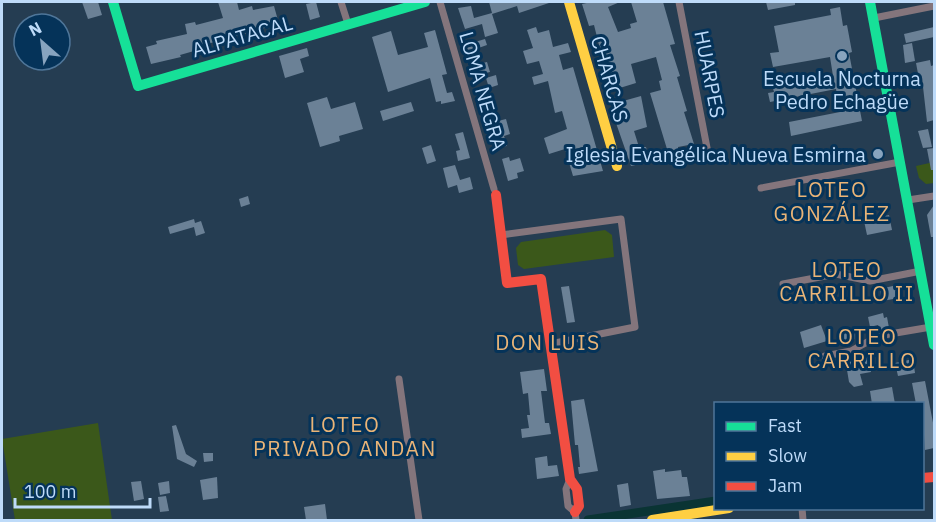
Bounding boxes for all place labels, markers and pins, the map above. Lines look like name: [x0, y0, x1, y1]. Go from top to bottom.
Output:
marker: Escuela Nocturna Pedro Echagüe: [835, 49, 849, 63]
place label: Escuela Nocturna Pedro Echagüe: [763, 65, 921, 115]
place label: Iglesia Evangélica Nueva Esmirna: [566, 141, 866, 168]
marker: Iglesia Evangélica Nueva Esmirna: [871, 147, 885, 161]

